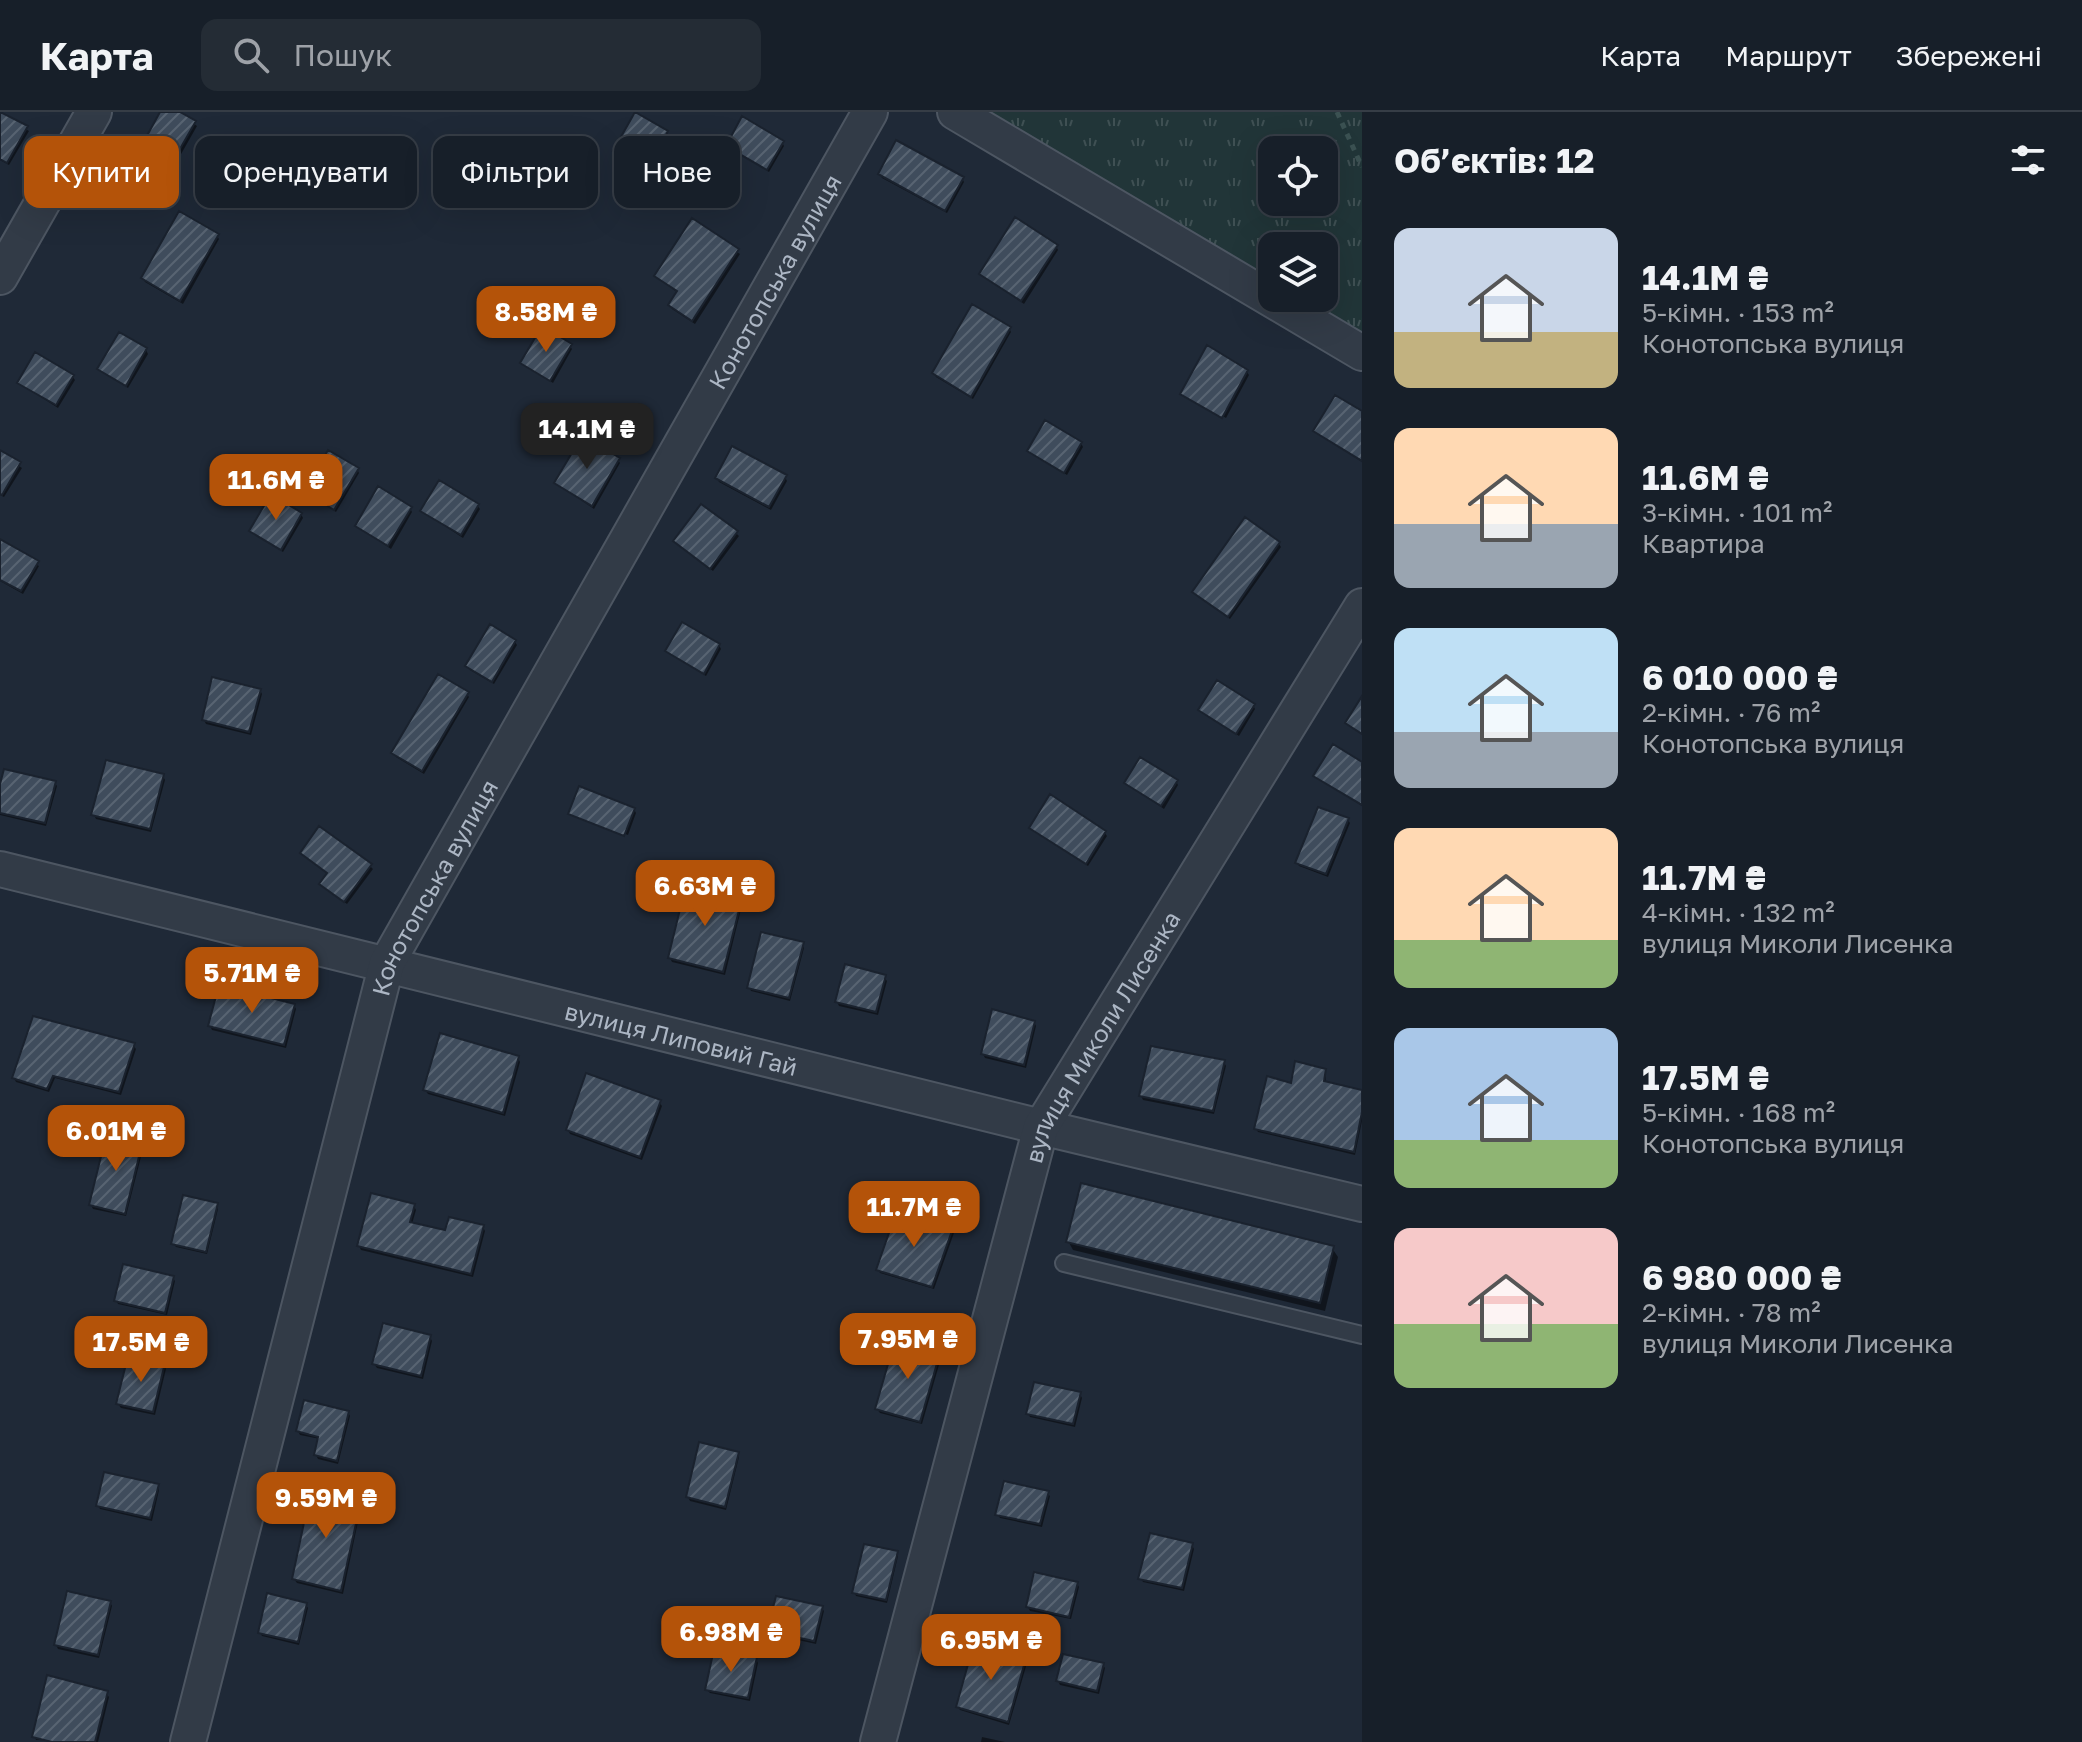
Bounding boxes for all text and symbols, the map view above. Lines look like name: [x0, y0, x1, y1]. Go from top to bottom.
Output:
search box: [201, 19, 761, 91]
text: Карта: [40, 33, 153, 78]
icon: search: [229, 33, 273, 77]
text: Пошук: [293, 37, 392, 73]
text: Карта: [1600, 39, 1681, 72]
text: Маршрут: [1725, 39, 1852, 72]
text: Збережені: [1896, 39, 2042, 72]
chip: Купити: [24, 136, 179, 208]
chip: Орендувати: [195, 136, 417, 208]
chip: Фільтри: [433, 136, 598, 208]
chip: Нове: [614, 136, 740, 208]
map controls: [1258, 136, 1338, 312]
button: locate: [1258, 136, 1338, 216]
icon: filters: [2006, 138, 2050, 182]
text: Об’єктів: 12: [1394, 140, 1595, 180]
street label: Конотопська вулиця: [702, 169, 846, 394]
button: layers: [1258, 232, 1338, 312]
text: 14.1M ₴: [1642, 257, 1769, 297]
icon: home: [1458, 260, 1554, 356]
pin: 8.58M ₴: [472, 286, 620, 354]
text: 8.58M ₴: [495, 296, 597, 327]
text: 5-кімн. · 153 m²: [1642, 297, 1834, 328]
text: Конотопська вулиця: [1642, 328, 1904, 359]
pin: 14.1M ₴: [513, 403, 661, 471]
text: 14.1M ₴: [539, 413, 635, 444]
pin: 11.6M ₴: [202, 454, 350, 522]
text: 11.6M ₴: [1642, 457, 1769, 497]
icon: home: [1458, 460, 1554, 556]
text: 11.6M ₴: [227, 464, 325, 495]
text: 3-кімн. · 101 m²: [1642, 497, 1832, 528]
text: Квартира: [1642, 528, 1765, 559]
text: 6 010 000 ₴: [1642, 657, 1838, 697]
icon: home: [1458, 660, 1554, 756]
text: 2-кімн. · 76 m²: [1642, 697, 1820, 728]
text: Конотопська вулиця: [1642, 728, 1904, 759]
street label: Конотопська вулиця: [365, 774, 503, 999]
text: 11.7M ₴: [1642, 857, 1766, 897]
pin: 6.63M ₴: [631, 860, 779, 928]
icon: home: [1458, 860, 1554, 956]
text: 6.63M ₴: [654, 870, 756, 901]
text: 4-кімн. · 132 m²: [1642, 897, 1835, 928]
street label: вулиця Миколи Лисенка: [1018, 905, 1185, 1166]
text: вулиця Миколи Лисенка: [1642, 928, 1953, 959]
pin: 5.71M ₴: [178, 947, 326, 1015]
text: 5.71M ₴: [203, 957, 301, 988]
street label: вулиця Липовий Гай: [562, 995, 801, 1081]
text: 17.5M ₴: [1642, 1057, 1769, 1097]
icon: home: [1458, 1060, 1554, 1156]
text: 5-кімн. · 168 m²: [1642, 1097, 1835, 1128]
pin: 6.01M ₴: [42, 1105, 190, 1173]
text: 6.01M ₴: [66, 1115, 166, 1146]
text: Конотопська вулиця: [1642, 1128, 1904, 1159]
pin: 11.7M ₴: [840, 1181, 988, 1249]
text: 11.7M ₴: [867, 1191, 961, 1222]
text: 6 980 000 ₴: [1642, 1257, 1842, 1297]
icon: home: [1458, 1260, 1554, 1356]
text: 2-кімн. · 78 m²: [1642, 1297, 1821, 1328]
pin: 7.95M ₴: [834, 1313, 982, 1381]
pin: 17.5M ₴: [67, 1316, 215, 1384]
text: 7.95M ₴: [858, 1323, 958, 1354]
text: 17.5M ₴: [92, 1326, 190, 1357]
text: вулиця Миколи Лисенка: [1642, 1328, 1953, 1359]
pin: 9.59M ₴: [252, 1472, 400, 1540]
text: 9.59M ₴: [275, 1482, 377, 1513]
pin: 6.98M ₴: [657, 1606, 805, 1674]
pin: 6.95M ₴: [917, 1614, 1065, 1682]
text: 6.98M ₴: [679, 1616, 783, 1647]
text: 6.95M ₴: [940, 1624, 1042, 1655]

